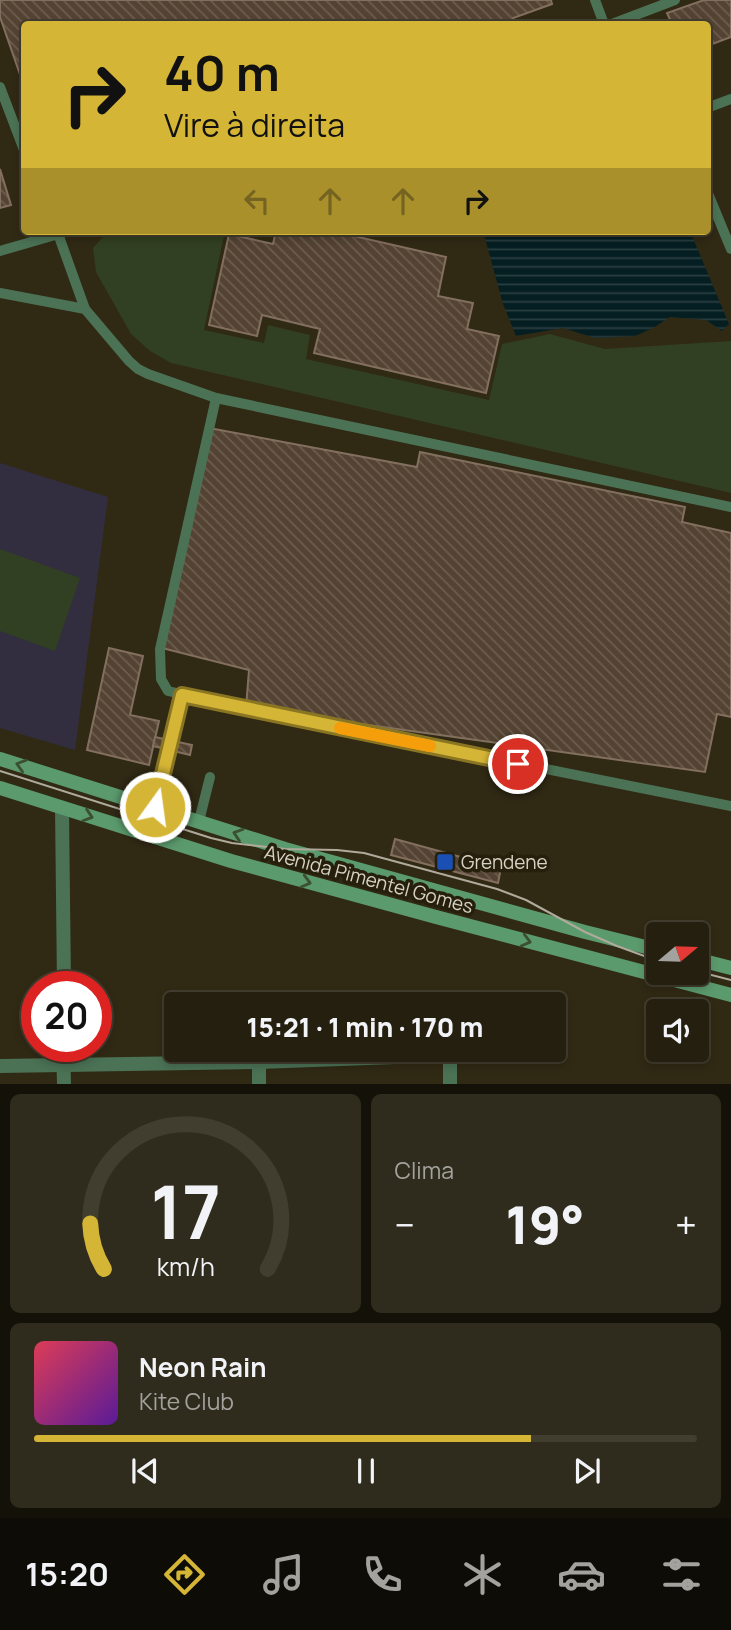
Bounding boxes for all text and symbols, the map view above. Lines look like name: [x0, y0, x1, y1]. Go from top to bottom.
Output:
text: 40 m: [164, 39, 280, 106]
icon: right: [49, 49, 140, 140]
text: Vire à direita: [164, 103, 345, 147]
icon: left: [238, 182, 276, 220]
icon: ahead: [311, 182, 349, 220]
icon: ahead: [384, 182, 422, 220]
icon: right: [457, 182, 495, 220]
pin: [488, 734, 548, 794]
icon: arrive: [499, 745, 537, 783]
one-way arrow: [15, 759, 27, 774]
position arrow: [118, 770, 192, 844]
one-way arrow: [82, 808, 94, 822]
one-way arrow: [232, 827, 244, 842]
street label: Avenida Pimentel Gomes: [262, 839, 476, 919]
place label: Grendene: [461, 849, 548, 875]
marker: Grendene: [435, 852, 455, 872]
one-way arrow: [300, 874, 312, 888]
north arrow: [646, 922, 709, 985]
map controls: [646, 922, 709, 1062]
one-way arrow: [520, 933, 532, 947]
speed limit sign: 20: [21, 971, 112, 1062]
button: sound: [646, 999, 709, 1062]
text: 15:21 · 1 min · 170 m: [247, 1009, 483, 1045]
text: Clima: [395, 1154, 454, 1186]
text: 17: [150, 1162, 221, 1262]
text: 19°: [505, 1189, 585, 1260]
text: −: [395, 1198, 415, 1250]
text: +: [675, 1198, 697, 1250]
text: km/h: [156, 1249, 214, 1284]
text: Neon Rain: [139, 1349, 267, 1385]
text: Kite Club: [139, 1385, 234, 1417]
icon: previous: [126, 1452, 164, 1490]
icon: pause: [347, 1452, 385, 1490]
icon: next: [568, 1452, 606, 1490]
icon: directions: [160, 1550, 209, 1599]
icon: music: [259, 1550, 308, 1599]
icon: phone: [358, 1550, 407, 1599]
icon: climate: [458, 1550, 507, 1599]
icon: car: [557, 1550, 606, 1599]
icon: filters: [657, 1550, 706, 1599]
text: 15:20: [25, 1552, 109, 1596]

